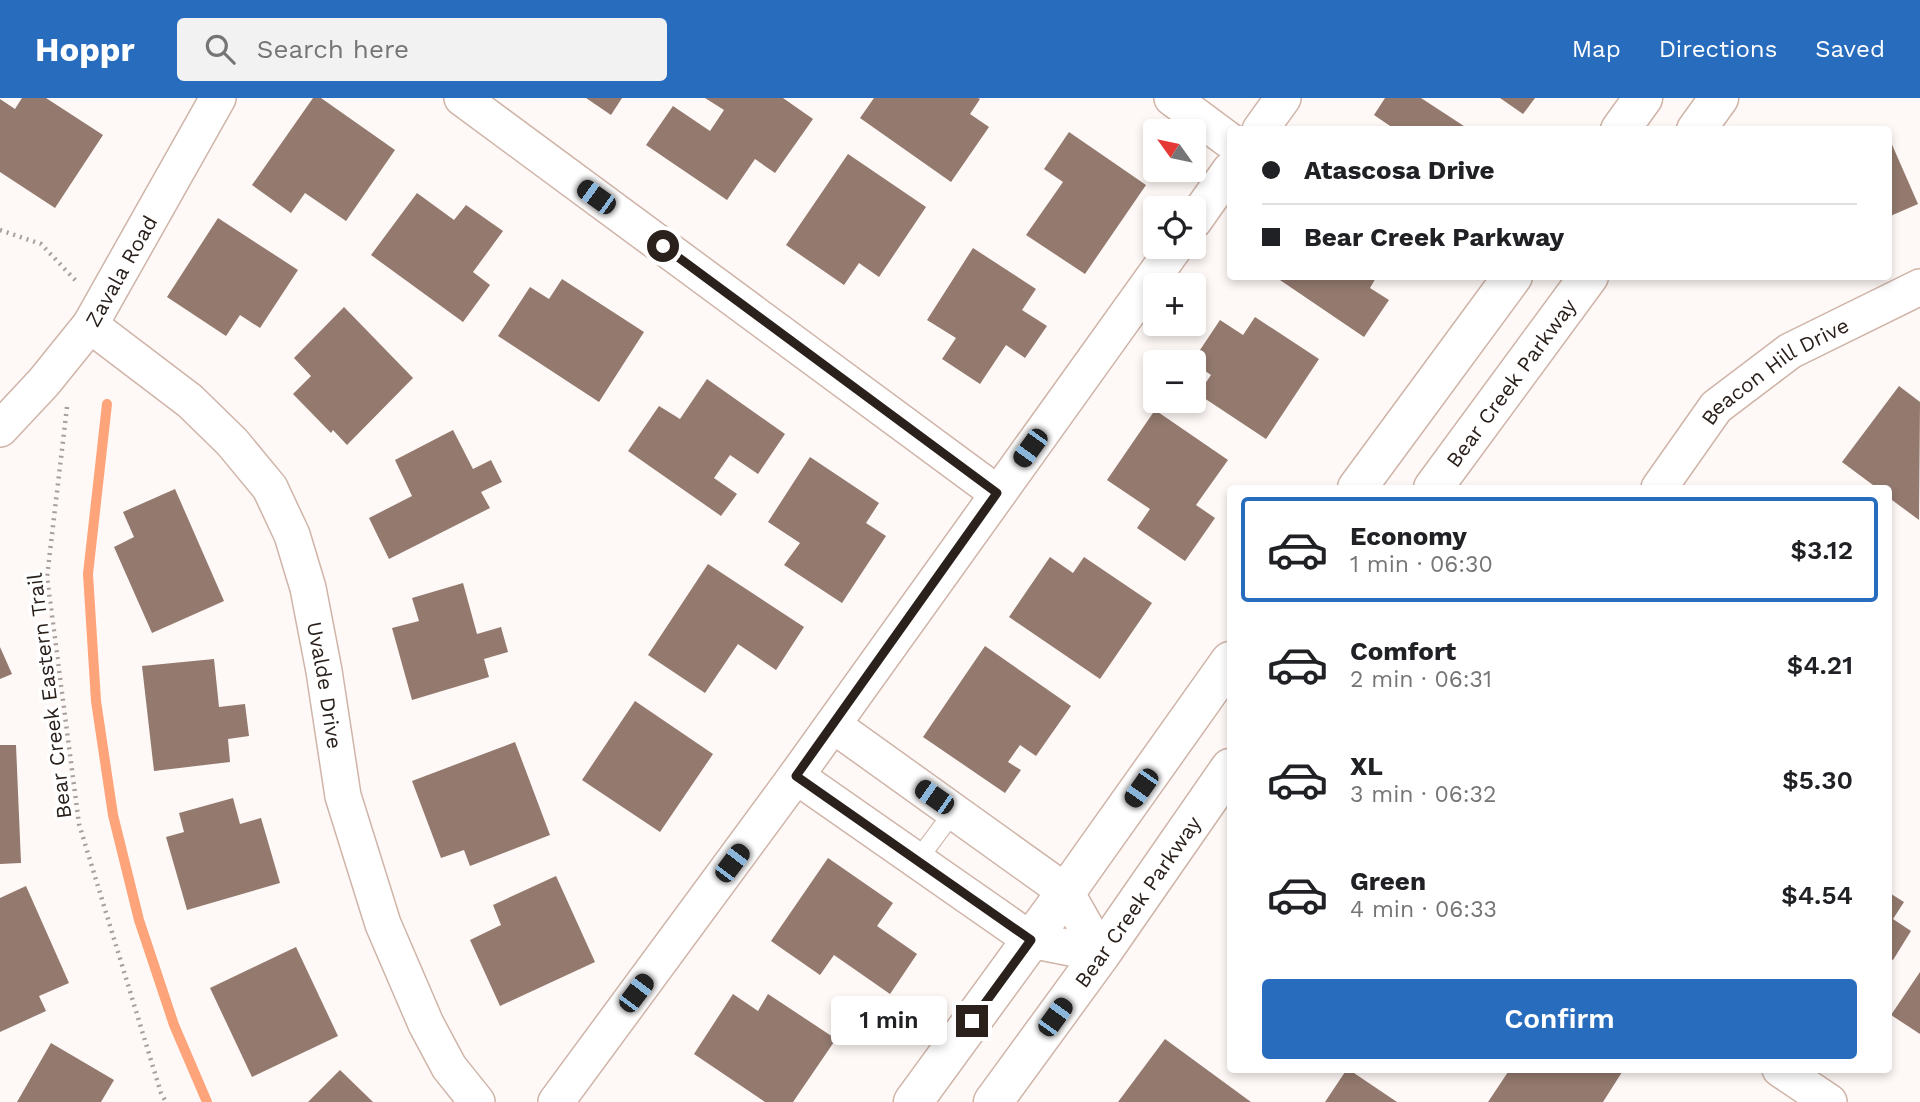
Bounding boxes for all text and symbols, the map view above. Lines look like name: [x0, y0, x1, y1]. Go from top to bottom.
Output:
search box: [177, 18, 667, 81]
text: Hoppr: [35, 30, 135, 69]
icon: search: [201, 30, 239, 68]
text: Search here: [257, 34, 409, 64]
text: Map: [1572, 35, 1621, 63]
text: Directions: [1659, 35, 1777, 63]
text: Saved: [1815, 35, 1885, 63]
north arrow: [1143, 119, 1206, 182]
map controls: [1143, 119, 1206, 413]
text: Atascosa Drive: [1304, 155, 1495, 185]
car: [573, 176, 620, 218]
button: locate: [1143, 196, 1206, 259]
street label: Zavala Road: [79, 211, 162, 331]
text: Bear Creek Parkway: [1304, 222, 1564, 252]
route start: [647, 230, 679, 262]
button: +: [1143, 273, 1206, 336]
street label: Bear Creek Parkway: [1440, 293, 1581, 472]
street label: Beacon Hill Drive: [1695, 312, 1853, 429]
button: −: [1143, 350, 1206, 413]
car: [1010, 425, 1051, 471]
icon: car: [1266, 518, 1329, 581]
text: Economy: [1350, 521, 1467, 551]
text: $3.12: [1791, 535, 1853, 565]
text: 1 min · 06:30: [1350, 551, 1493, 578]
street label: Bear Creek Eastern Trail: [21, 571, 76, 820]
street label: Uvalde Drive: [302, 619, 348, 751]
icon: car: [1266, 633, 1329, 696]
text: Comfort: [1350, 636, 1456, 666]
text: $4.21: [1787, 650, 1853, 680]
text: 2 min · 06:31: [1350, 666, 1492, 693]
icon: car: [1266, 748, 1329, 811]
text: XL: [1350, 751, 1383, 781]
car: [1121, 765, 1162, 811]
text: $5.30: [1782, 765, 1853, 795]
car: [911, 776, 958, 818]
text: 3 min · 06:32: [1350, 781, 1496, 808]
street label: Bear Creek Parkway: [1069, 811, 1206, 992]
car: [711, 840, 754, 886]
icon: car: [1266, 863, 1329, 926]
text: Green: [1350, 866, 1426, 896]
text: $4.54: [1781, 880, 1853, 910]
text: 4 min · 06:33: [1350, 896, 1497, 923]
car: [615, 970, 658, 1016]
button: Confirm: [1262, 979, 1857, 1059]
car: [1035, 994, 1076, 1040]
callout: 1 min: [832, 996, 948, 1046]
route end: [956, 1005, 988, 1037]
text: 1 min: [859, 1007, 919, 1034]

